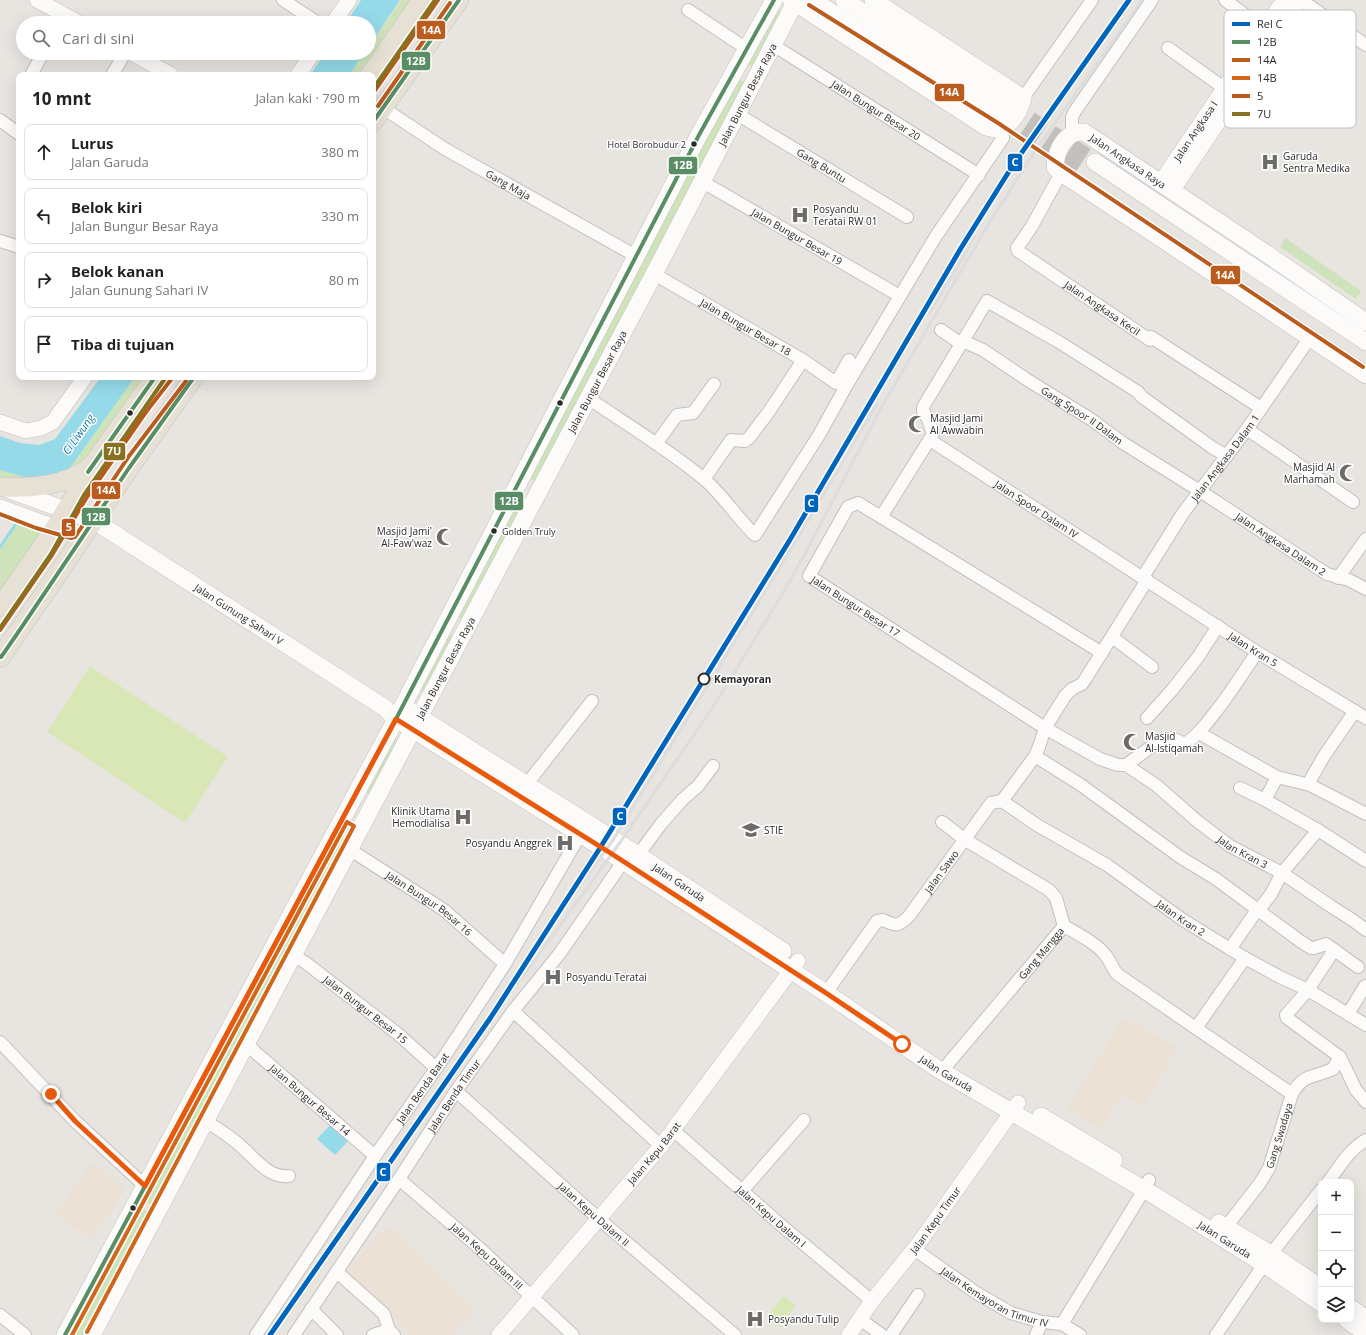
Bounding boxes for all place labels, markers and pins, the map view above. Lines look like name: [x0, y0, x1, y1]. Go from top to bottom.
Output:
place label: Hotel Borobudur 2: [608, 138, 686, 151]
marker: Hotel Borobudur 2: [689, 139, 699, 149]
place label: Garuda Sentra Medika: [1283, 149, 1350, 175]
hospital icon: Garuda Sentra Medika: [1260, 152, 1280, 172]
place label: Posyandu Teratai RW 01: [813, 202, 877, 228]
hospital icon: Posyandu Teratai RW 01: [790, 205, 810, 225]
unlabelled marker: [555, 398, 565, 408]
unlabelled marker: [125, 408, 135, 418]
place label: Masjid Jami Al Awwabin: [930, 411, 984, 437]
mosque icon: Masjid Jami Al Awwabin: [907, 414, 927, 434]
place label: Masjid Al Marhamah: [1284, 460, 1335, 486]
mosque icon: Masjid Al Marhamah: [1338, 463, 1358, 483]
place label: Masjid Jami' Al-Faw'waz: [377, 524, 432, 550]
place label: Golden Truly: [502, 525, 556, 538]
marker: Golden Truly: [489, 526, 499, 536]
mosque icon: Masjid Jami' Al-Faw'waz: [435, 527, 455, 547]
marker: Kemayoran: [697, 672, 711, 686]
place label: Kemayoran: [714, 672, 771, 686]
place label: Masjid Al-Istiqamah: [1145, 729, 1203, 755]
mosque icon: Masjid Al-Istiqamah: [1122, 732, 1142, 752]
place label: Klinik Utama Hemodialisa: [391, 804, 450, 830]
hospital icon: Klinik Utama Hemodialisa: [453, 807, 473, 827]
school or university icon: STIE: [741, 820, 761, 840]
place label: STIE: [764, 823, 783, 837]
hospital icon: Posyandu Anggrek: [555, 833, 575, 853]
place label: Posyandu Anggrek: [465, 836, 553, 850]
hospital icon: Posyandu Teratai: [543, 967, 563, 987]
place label: Posyandu Teratai: [566, 970, 647, 984]
unlabelled marker: [128, 1203, 138, 1213]
hospital icon: Posyandu Tulip: [745, 1309, 765, 1329]
place label: Posyandu Tulip: [768, 1312, 839, 1326]

